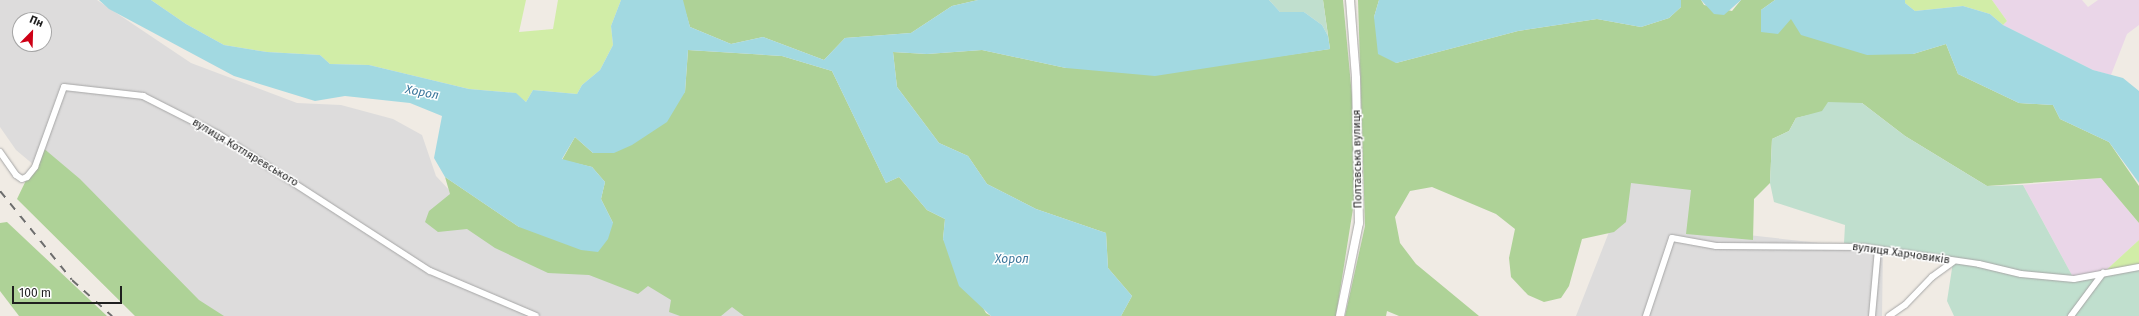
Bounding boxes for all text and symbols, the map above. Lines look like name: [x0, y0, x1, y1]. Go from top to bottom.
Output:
north arrow: [12, 12, 52, 52]
text: Пн: [28, 13, 45, 30]
water label: Хорол: [404, 83, 440, 103]
street label: Полтавська вулиця: [1351, 109, 1365, 209]
street label: вулиця Котляревського: [190, 116, 300, 190]
street label: вулиця Харчовиків: [1851, 241, 1951, 267]
water label: Хорол: [995, 253, 1029, 267]
scale bar: [14, 278, 124, 304]
text: 100 m: [19, 286, 51, 300]

